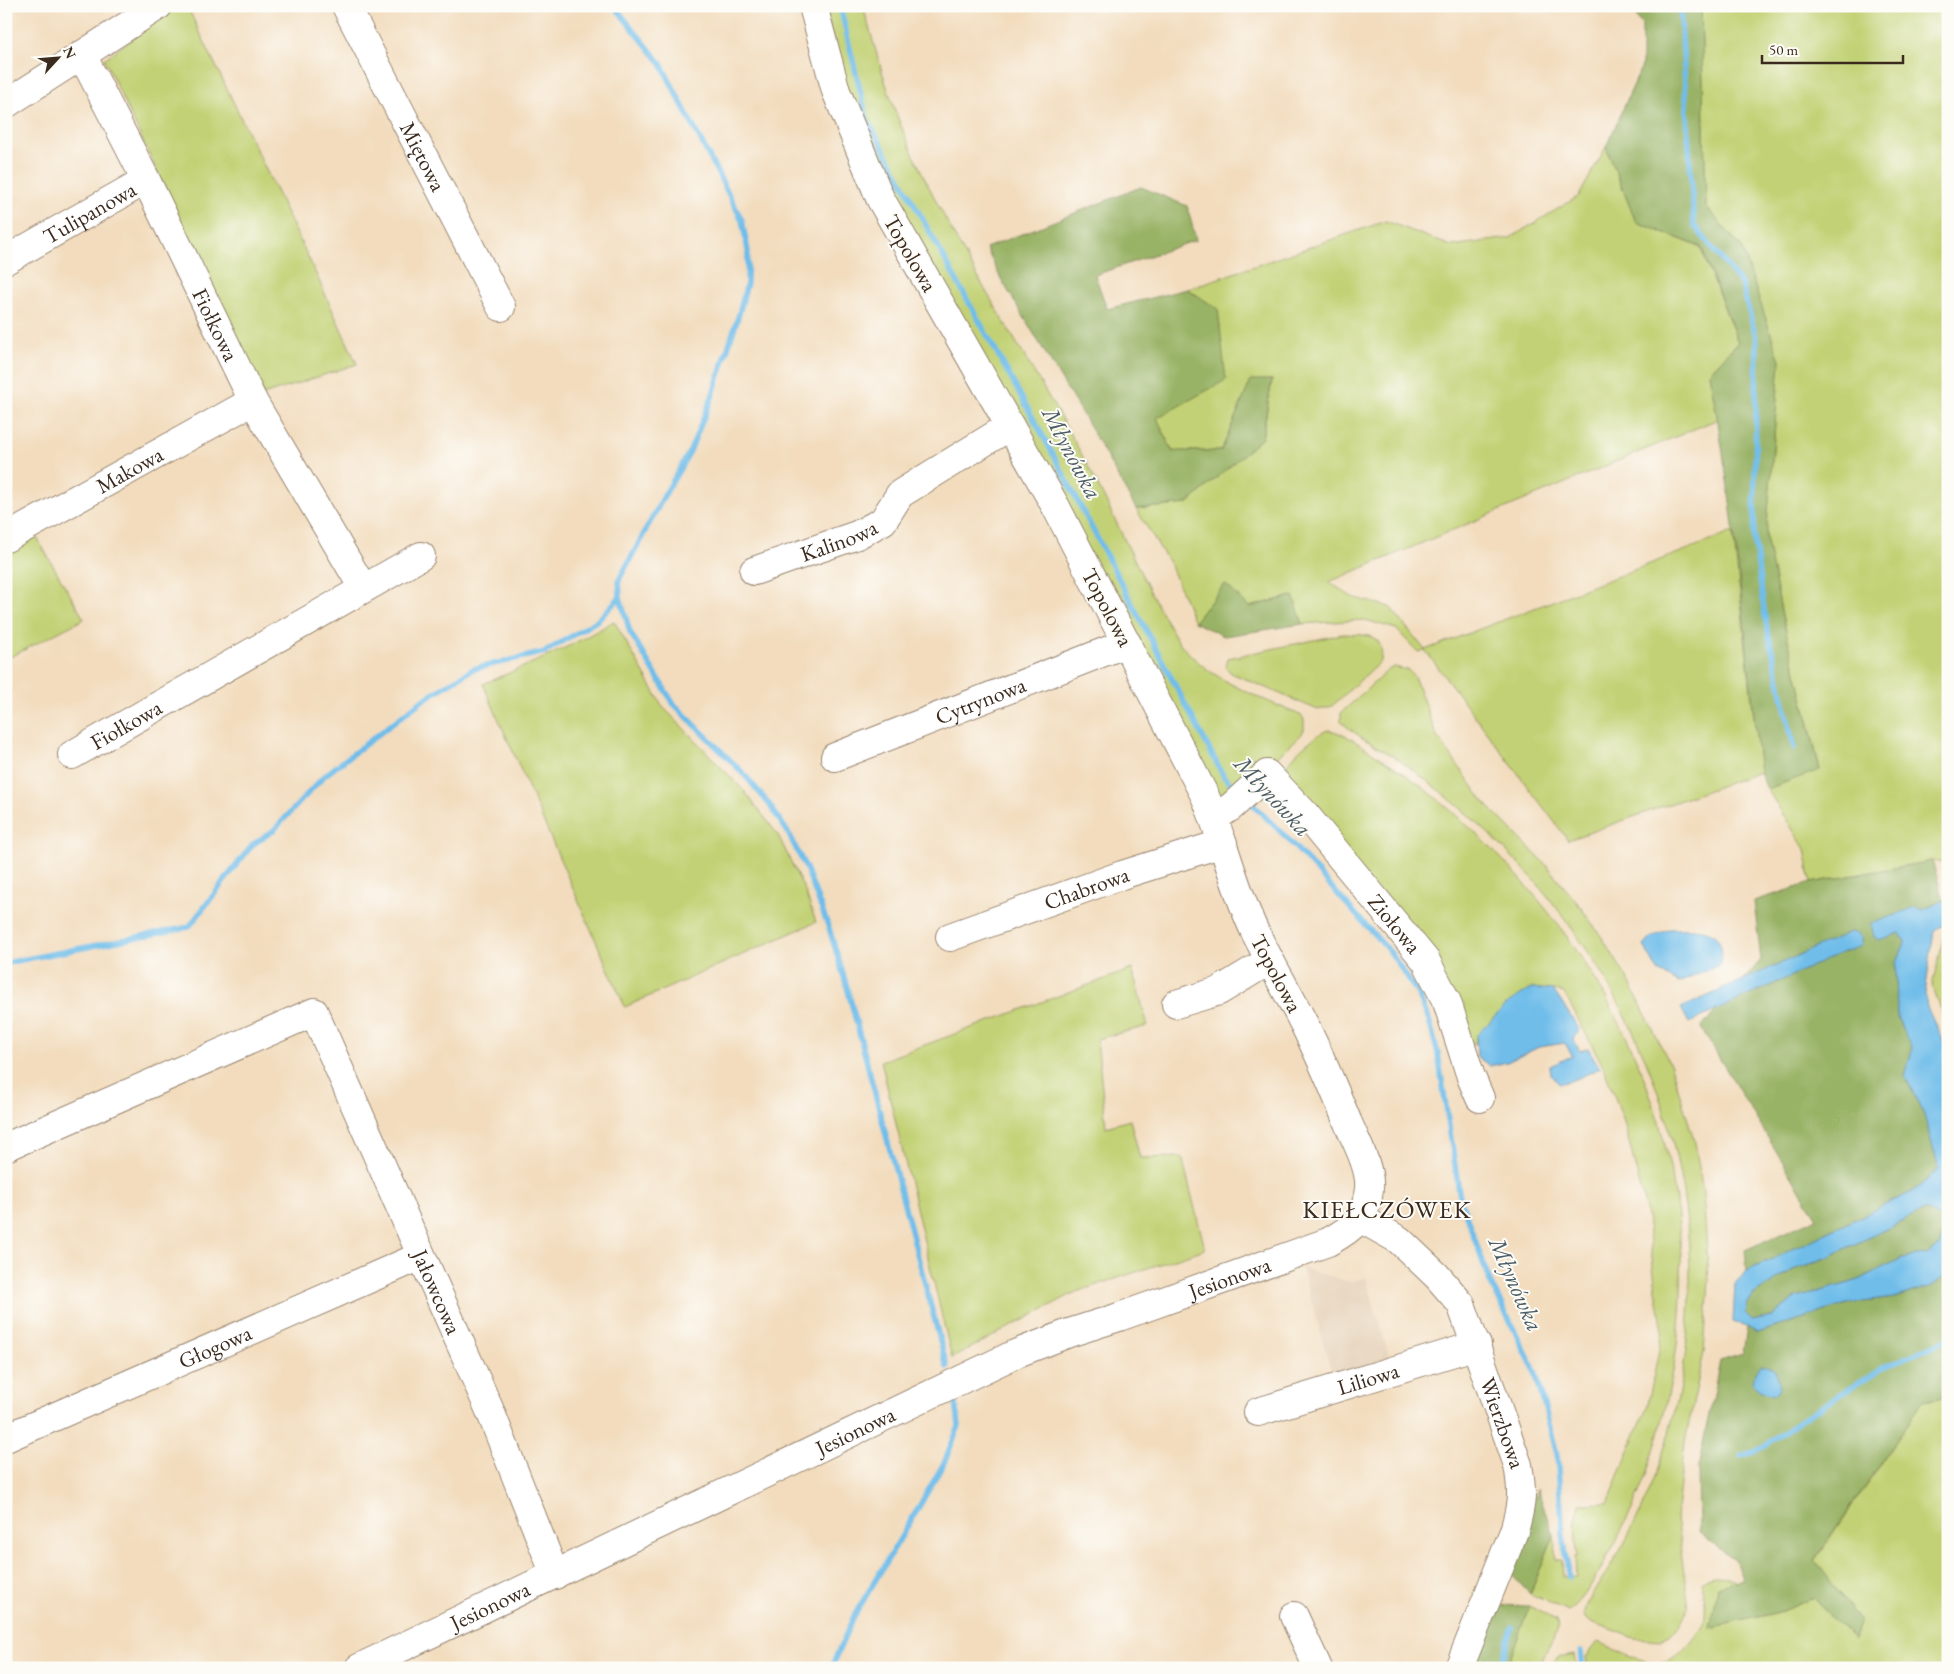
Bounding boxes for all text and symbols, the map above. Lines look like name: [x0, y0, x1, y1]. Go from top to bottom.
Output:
north arrow: [32, 32, 82, 82]
scale bar: [1762, 32, 1903, 64]
text: 50 m: [1769, 40, 1798, 59]
text: N: [59, 43, 81, 62]
street label: Miętowa: [393, 117, 453, 197]
street label: Tulipanowa: [38, 175, 141, 251]
street label: Topolowa: [877, 209, 944, 297]
street label: Fiołkowa: [186, 283, 246, 366]
water label: Młynówka: [1034, 399, 1110, 504]
street label: Makowa: [91, 440, 169, 500]
street label: Kalinowa: [797, 513, 883, 569]
street label: Topolowa: [1075, 563, 1140, 652]
street label: Cytrynowa: [931, 670, 1030, 731]
street label: Fiołkowa: [85, 693, 167, 757]
water label: Młynówka: [1226, 747, 1319, 843]
street label: Chabrowa: [1040, 860, 1133, 917]
street label: Ziołowa: [1361, 888, 1428, 960]
street label: Topolowa: [1244, 929, 1309, 1018]
district label: KIEŁCZÓWEK: [1302, 1193, 1472, 1225]
water label: Młynówka: [1481, 1230, 1551, 1336]
street label: Jałowcowa: [405, 1243, 469, 1339]
street label: Jesionowa: [1183, 1250, 1275, 1307]
street label: Głogowa: [174, 1318, 256, 1376]
street label: Liliowa: [1334, 1356, 1403, 1402]
street label: Wierzbowa: [1473, 1373, 1532, 1473]
street label: Jesionowa: [809, 1399, 900, 1463]
street label: Jesionowa: [444, 1574, 535, 1638]

